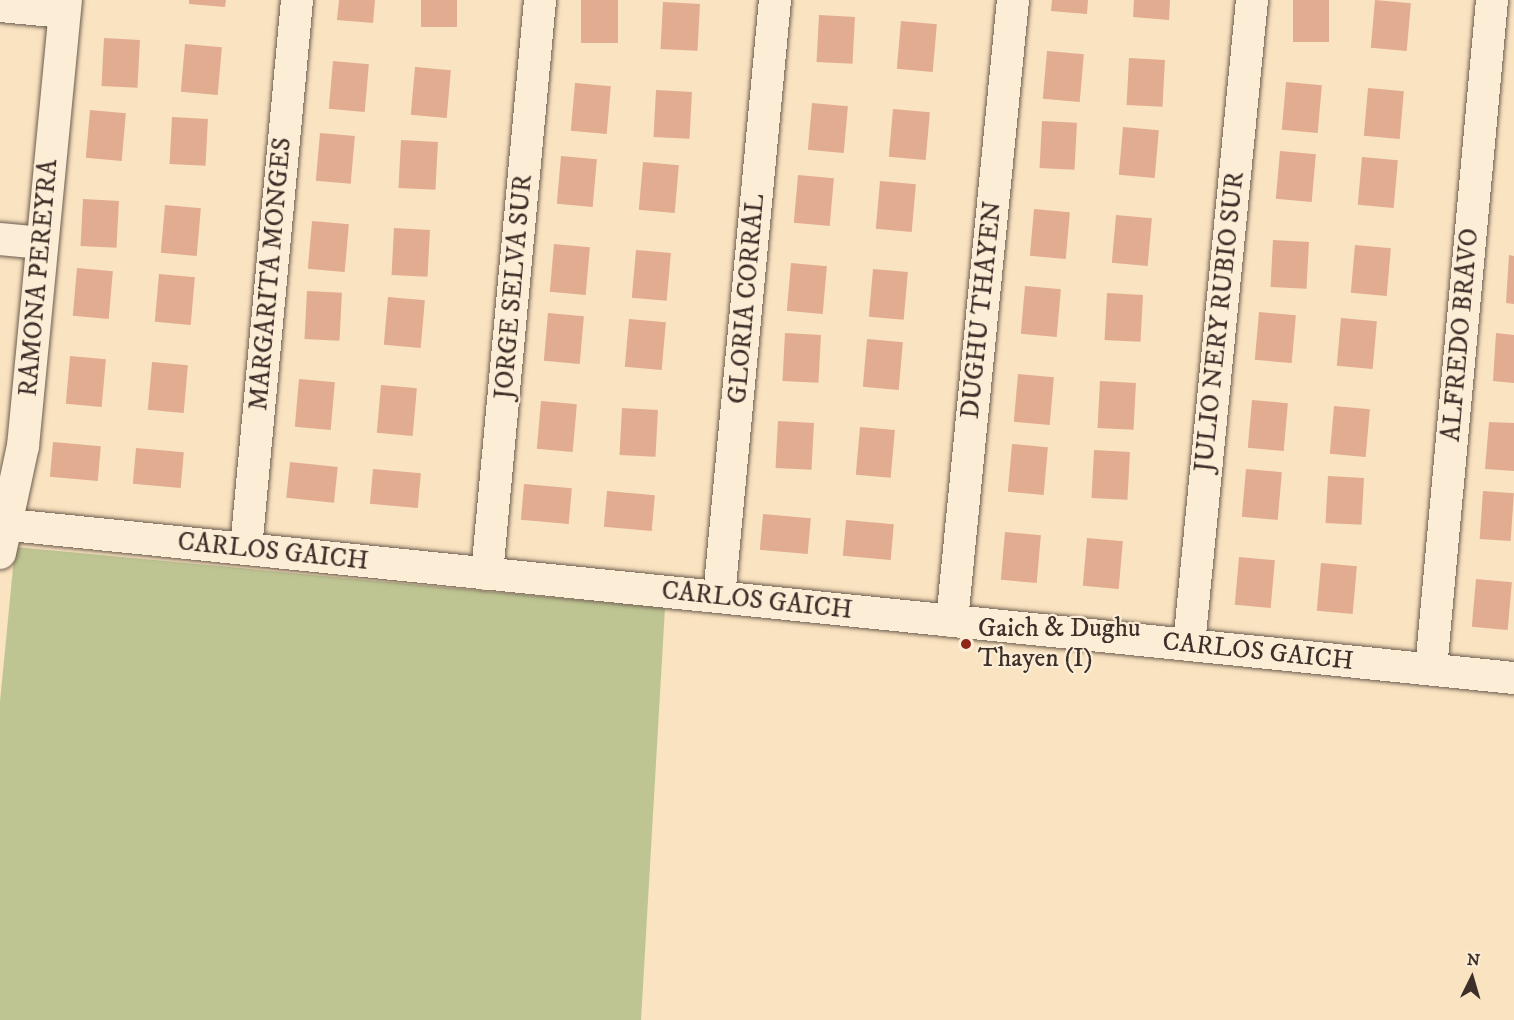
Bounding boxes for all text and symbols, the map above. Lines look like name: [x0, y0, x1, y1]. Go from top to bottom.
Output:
street label: MARGARITA MONGES: [244, 136, 298, 412]
street label: RAMONA PEREYRA: [13, 158, 65, 398]
street label: JULIO NERY RUBIO SUR: [1189, 170, 1251, 474]
street label: JORGE SELVA SUR: [489, 173, 539, 401]
street label: GLORIA CORRAL: [722, 193, 772, 405]
street label: DUGHU THAYEN: [955, 200, 1009, 420]
street label: ALFREDO BRAVO: [1436, 227, 1486, 443]
street label: CARLOS GAICH: [176, 526, 370, 578]
street label: CARLOS GAICH: [660, 575, 854, 627]
place label: Gaich & Dughu Thayen (I): [978, 613, 1141, 674]
street label: CARLOS GAICH: [1161, 626, 1355, 678]
marker: Gaich & Dughu Thayen (I): [959, 637, 973, 651]
north arrow: [1442, 948, 1502, 1008]
text: N: [1466, 950, 1481, 971]

